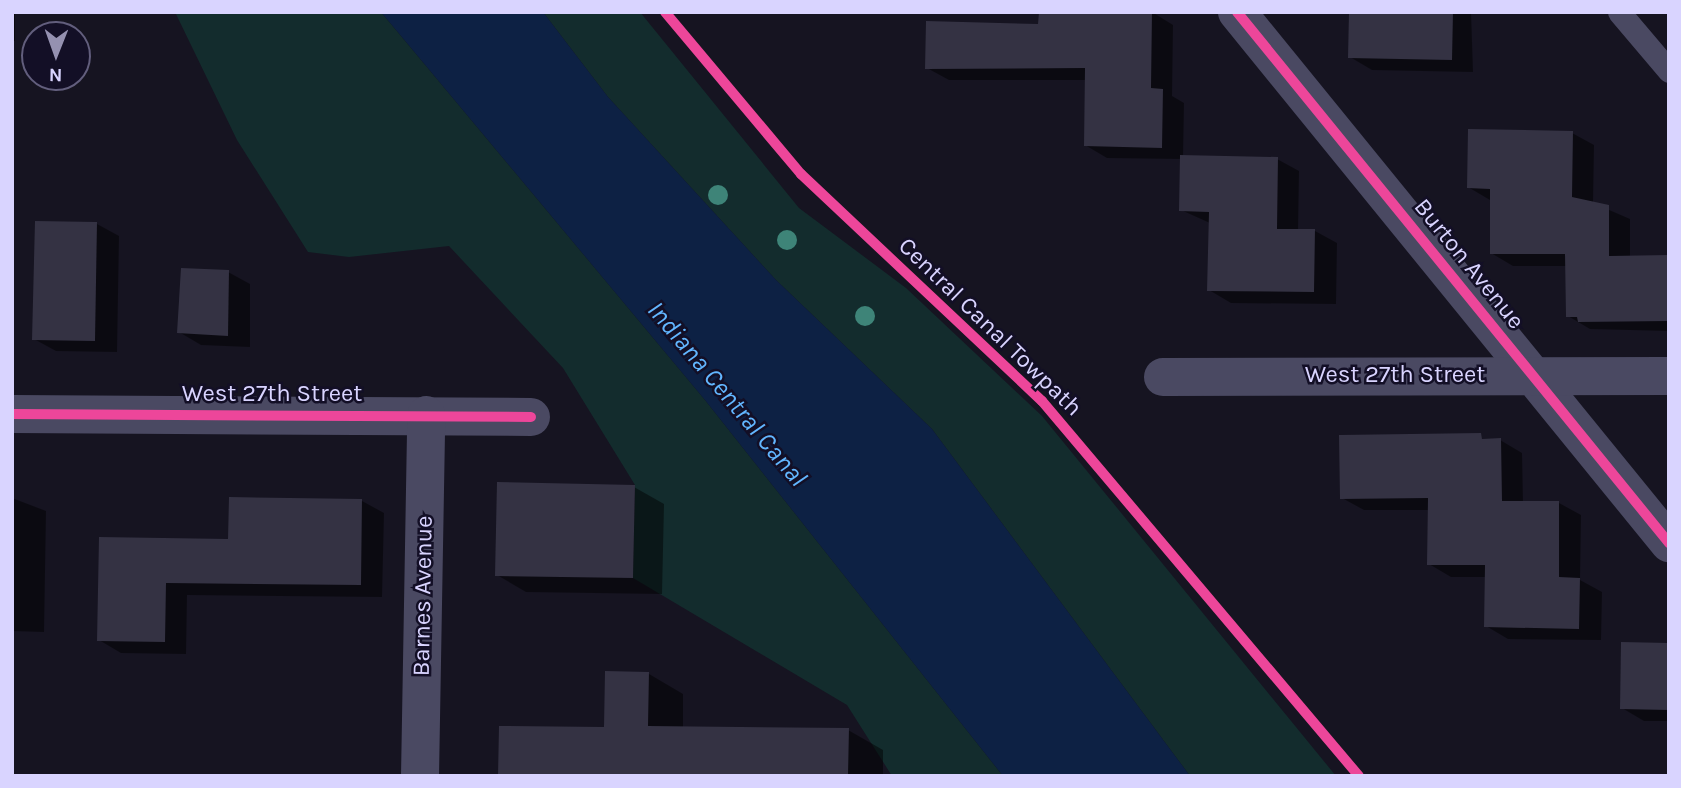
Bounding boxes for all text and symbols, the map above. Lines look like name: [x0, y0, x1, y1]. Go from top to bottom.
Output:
north arrow: [21, 21, 91, 91]
text: N: [49, 64, 63, 86]
street label: Burton Avenue: [1408, 193, 1530, 335]
street label: Central Canal Towpath: [892, 232, 1088, 422]
water label: Indiana Central Canal: [640, 295, 814, 493]
street label: West 27th Street: [1305, 361, 1485, 389]
street label: West 27th Street: [182, 380, 362, 408]
street label: Barnes Avenue: [407, 515, 439, 677]

